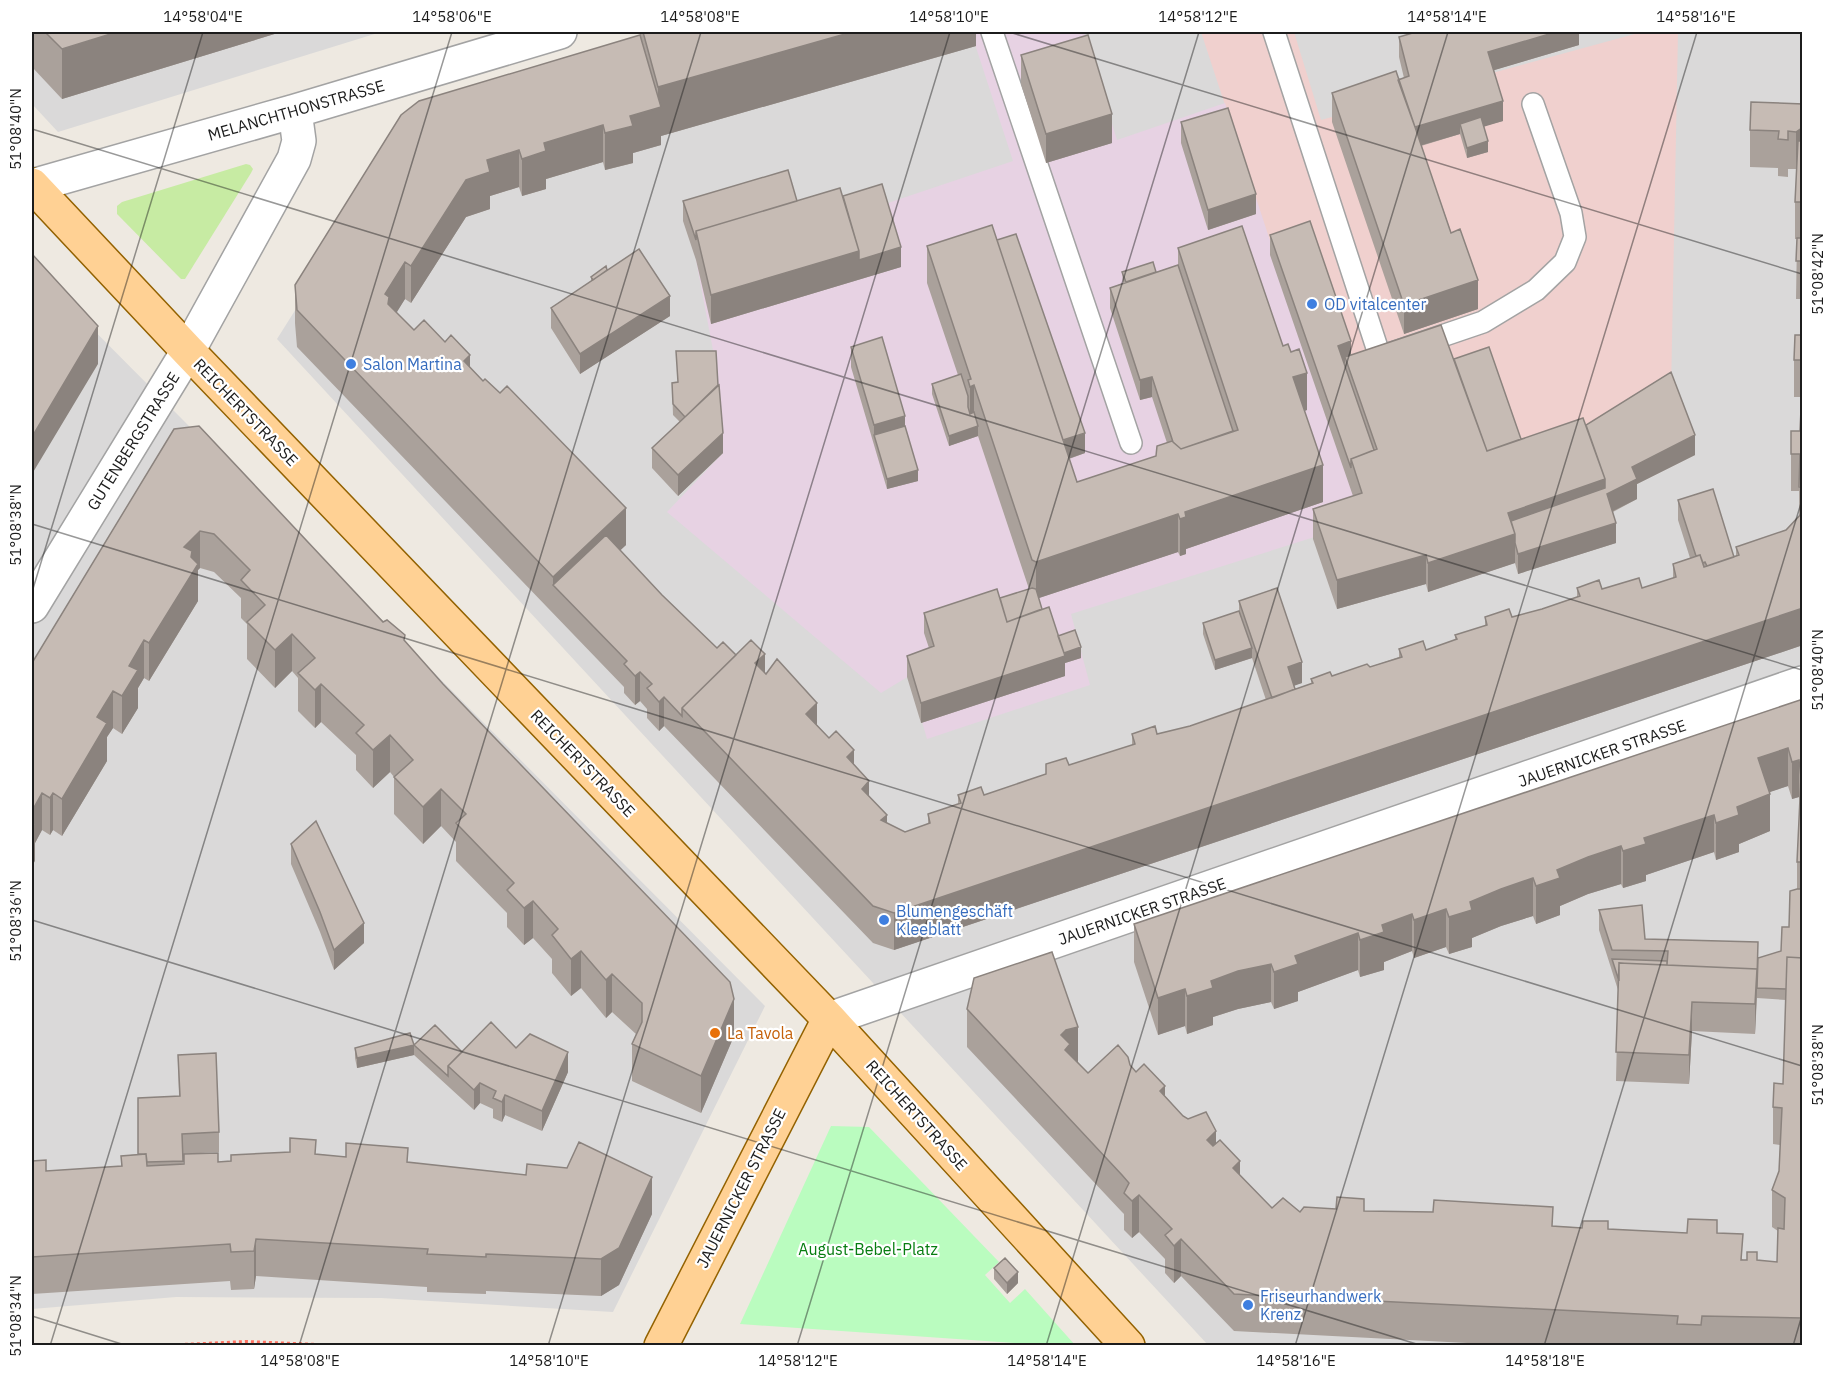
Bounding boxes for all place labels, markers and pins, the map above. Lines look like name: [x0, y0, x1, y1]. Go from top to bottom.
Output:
place label: OD vitalcenter: [1324, 294, 1426, 314]
marker: OD vitalcenter: [1305, 297, 1319, 311]
place label: Salon Martina: [363, 354, 462, 374]
marker: Salon Martina: [344, 357, 358, 371]
place label: Blumengeschäft Kleeblatt: [896, 901, 1013, 939]
marker: Blumengeschäft Kleeblatt: [877, 913, 891, 927]
place label: La Tavola: [727, 1023, 794, 1043]
marker: La Tavola: [708, 1026, 722, 1040]
place label: Friseurhandwerk Krenz: [1260, 1286, 1382, 1324]
marker: Friseurhandwerk Krenz: [1241, 1298, 1255, 1312]

